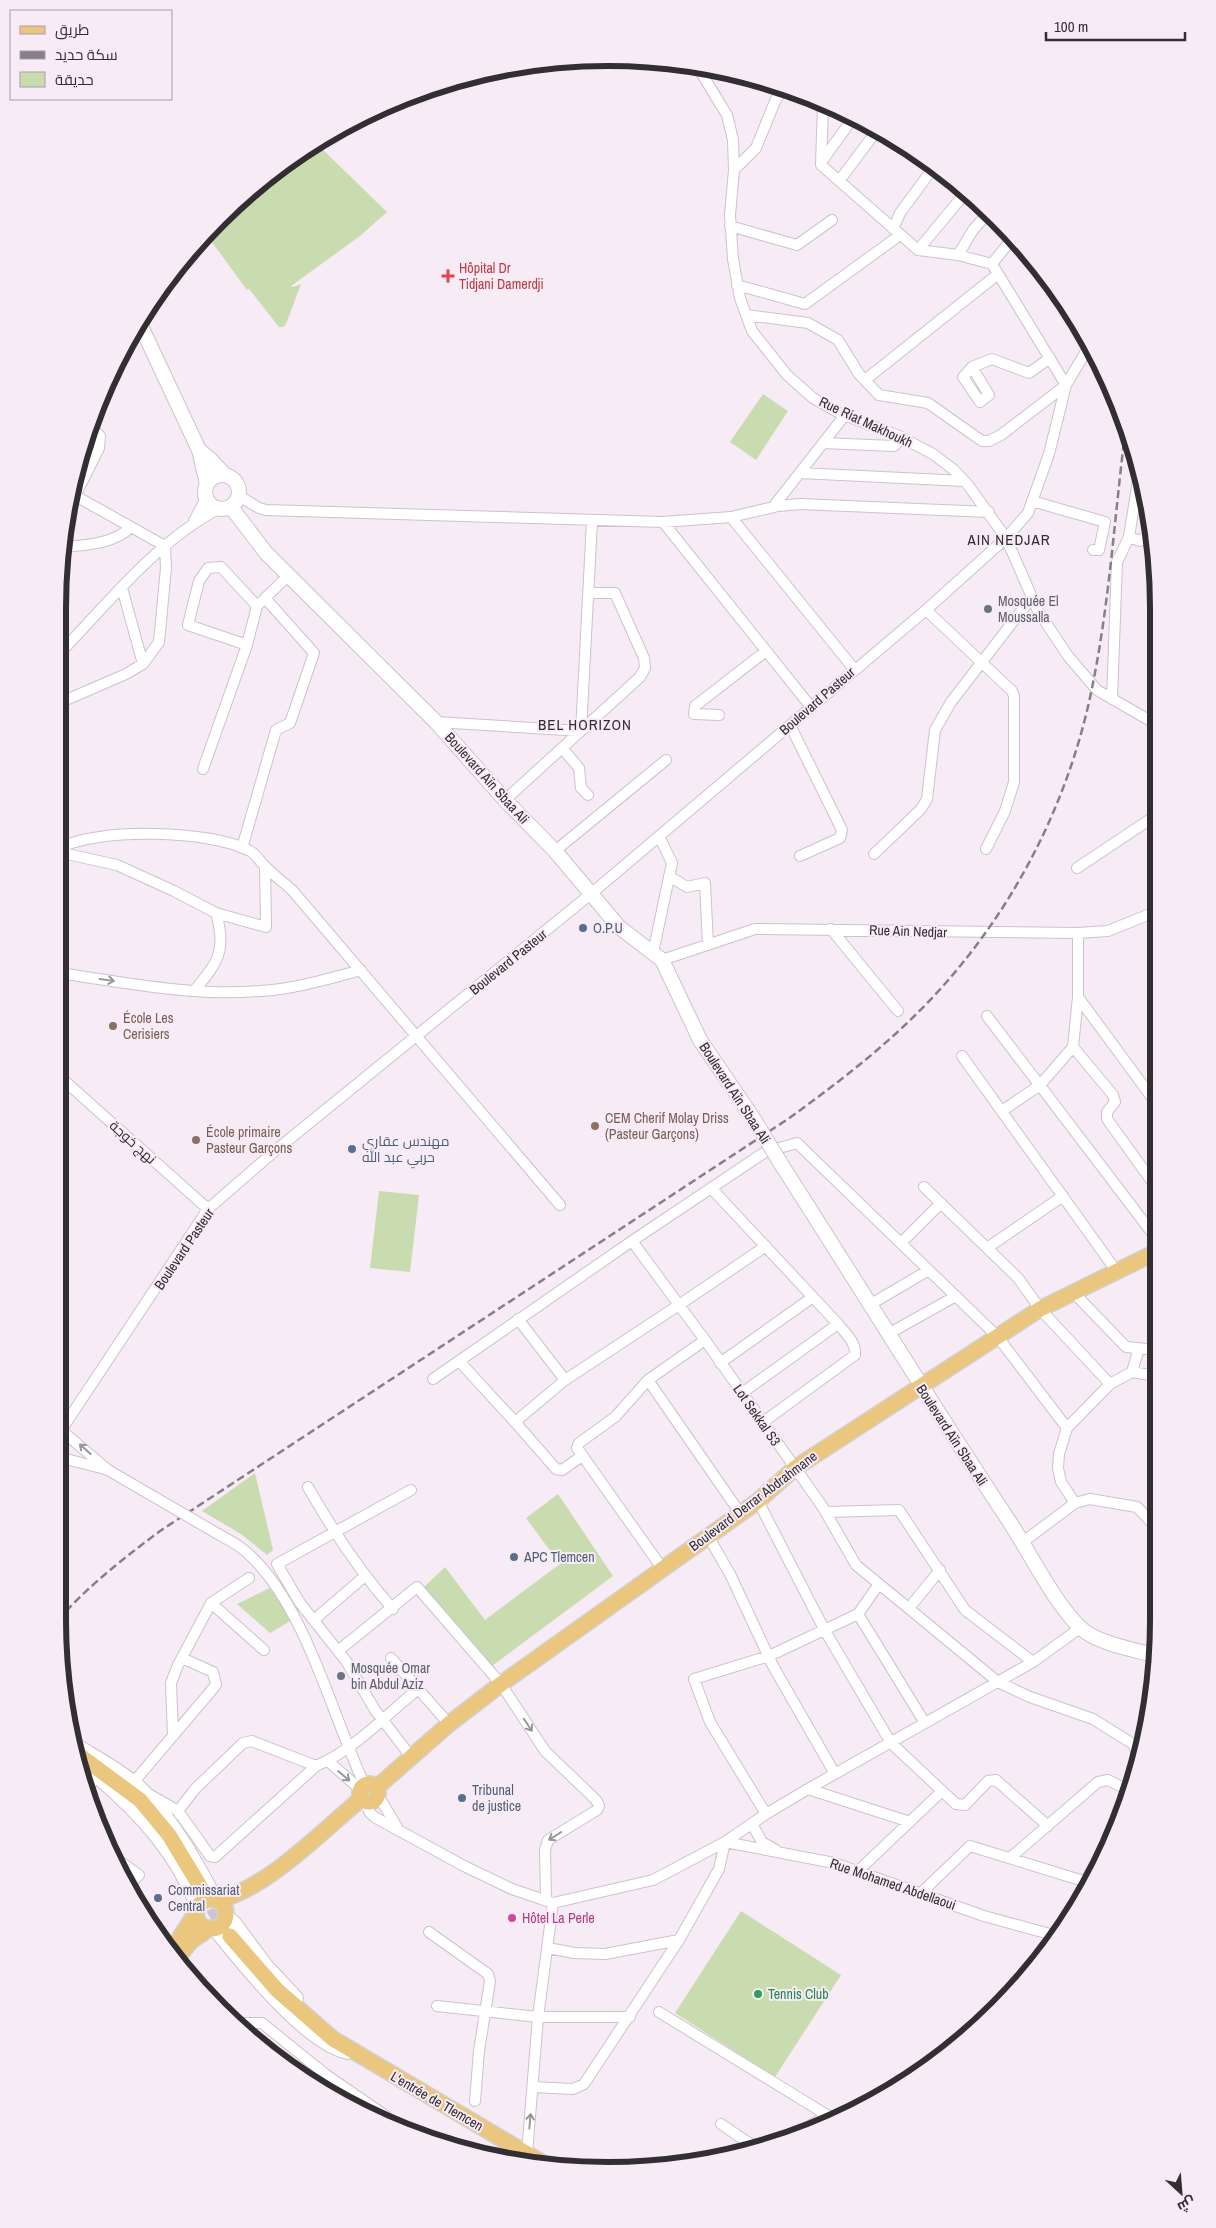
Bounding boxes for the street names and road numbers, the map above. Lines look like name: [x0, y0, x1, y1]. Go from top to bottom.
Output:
street label: Rue Riat Makhoukh: [816, 392, 916, 452]
street label: Boulevard Pasteur: [775, 663, 859, 739]
street label: Boulevard Aïn Sbaa Ali: [441, 728, 533, 828]
street label: Rue Ain Nedjar: [869, 921, 947, 941]
street label: Boulevard Pasteur: [466, 925, 550, 999]
street label: Boulevard Aïn Sbaa Ali: [695, 1039, 775, 1147]
street label: نهج خوجة: [106, 1116, 160, 1168]
street label: Boulevard Pasteur: [150, 1205, 218, 1293]
street label: Lot Sekkal S3: [729, 1381, 785, 1449]
street label: Boulevard Aïn Sbaa Ali: [912, 1381, 992, 1489]
street label: Boulevard Derrar Abdrahmane: [685, 1447, 821, 1555]
street label: Rue Mohamed Abdellaoui: [828, 1854, 958, 1914]
street label: L'entrée de Tlemcen: [387, 2067, 487, 2135]

